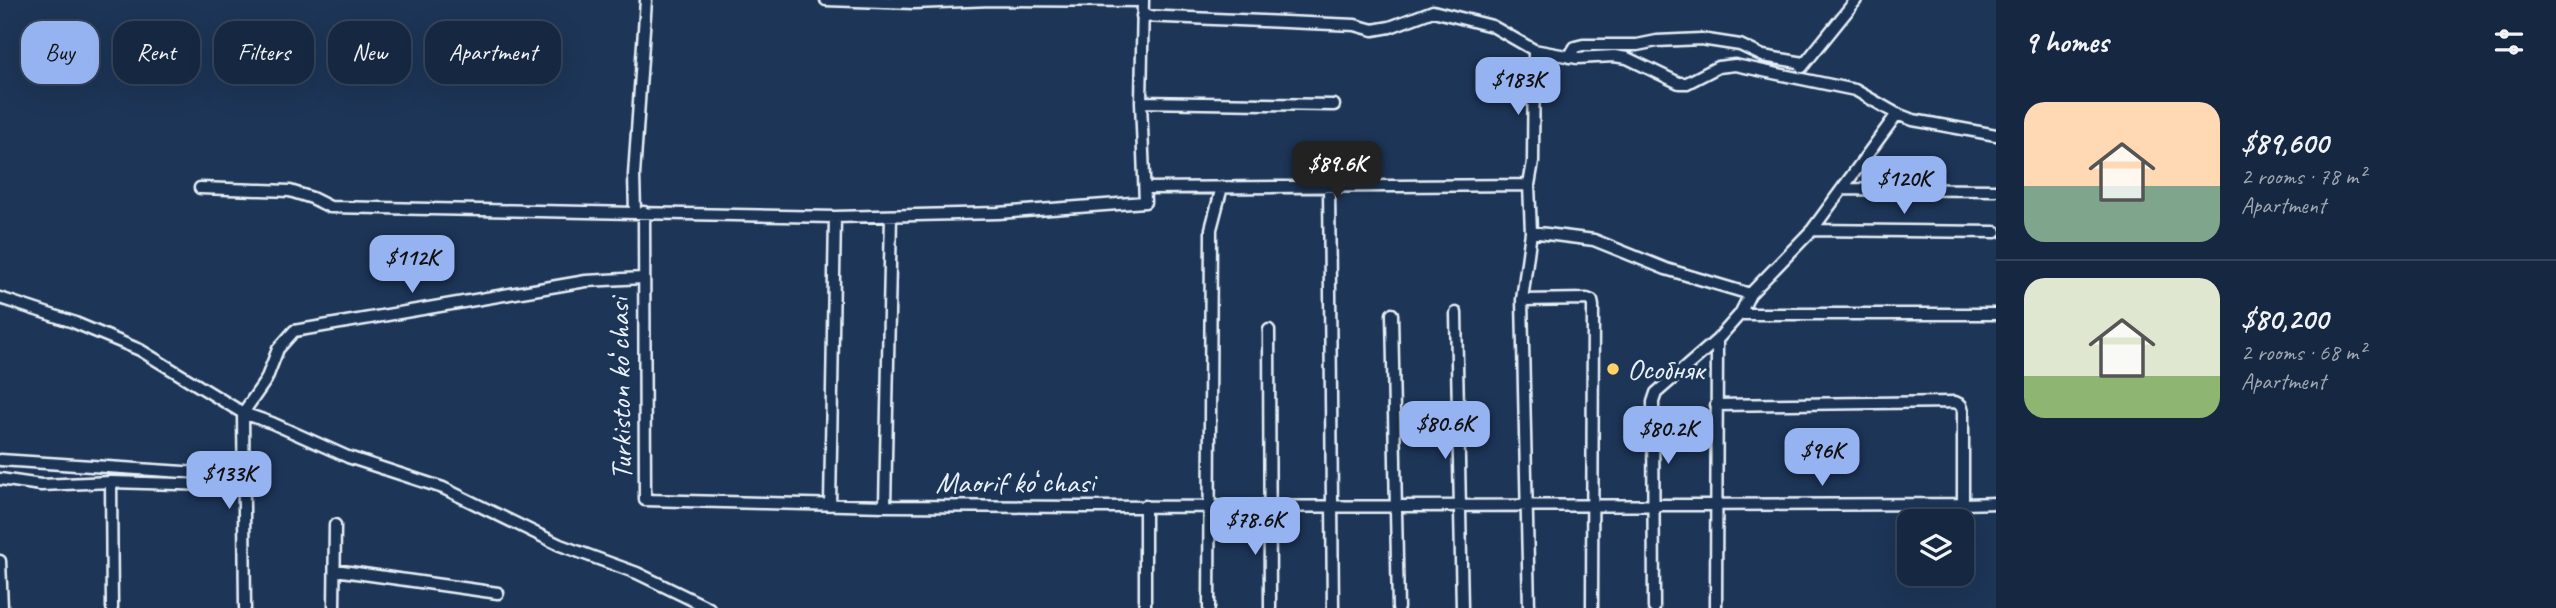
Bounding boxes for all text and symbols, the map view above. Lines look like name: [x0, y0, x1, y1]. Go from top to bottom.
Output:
chip: Buy: [21, 21, 99, 84]
chip: Rent: [113, 21, 200, 84]
chip: Filters: [214, 21, 314, 84]
chip: New: [328, 21, 411, 84]
chip: Apartment: [425, 21, 561, 84]
text: 9 homes: [2024, 23, 2108, 61]
icon: filters: [2490, 23, 2528, 61]
pin: $183K: [1469, 58, 1567, 117]
text: $183K: [1491, 65, 1545, 94]
text: $89,600: [2241, 124, 2328, 162]
icon: home: [2080, 130, 2164, 214]
pin: $89.6K: [1280, 142, 1394, 201]
text: $89.6K: [1308, 149, 1366, 178]
pin: $120K: [1855, 156, 1953, 216]
text: 2 rooms · 78 m²: [2241, 162, 2365, 191]
text: $120K: [1877, 164, 1931, 193]
text: Apartment: [2241, 191, 2326, 220]
pin: $112K: [363, 236, 461, 295]
text: $112K: [385, 243, 439, 272]
street label: Turkiston koʻchasi: [599, 294, 641, 481]
text: $80,200: [2241, 300, 2328, 338]
icon: home: [2080, 306, 2164, 390]
text: 2 rooms · 68 m²: [2241, 338, 2365, 367]
place label: Особняк: [1627, 350, 1707, 388]
marker: Особняк: [1605, 361, 1621, 377]
text: Apartment: [2241, 367, 2326, 396]
pin: $80.6K: [1388, 402, 1502, 461]
pin: $80.2K: [1611, 406, 1725, 466]
text: $80.6K: [1416, 409, 1474, 438]
text: $80.2K: [1639, 414, 1697, 443]
pin: $96K: [1781, 428, 1863, 488]
text: $96K: [1801, 436, 1843, 465]
pin: $133K: [180, 452, 278, 511]
text: $133K: [202, 459, 256, 488]
street label: Maorif koʻchasi: [935, 463, 1098, 501]
pin: $78.6K: [1198, 498, 1312, 557]
text: $78.6K: [1226, 505, 1284, 534]
map controls: [1897, 509, 1974, 586]
button: layers: [1897, 509, 1974, 586]

